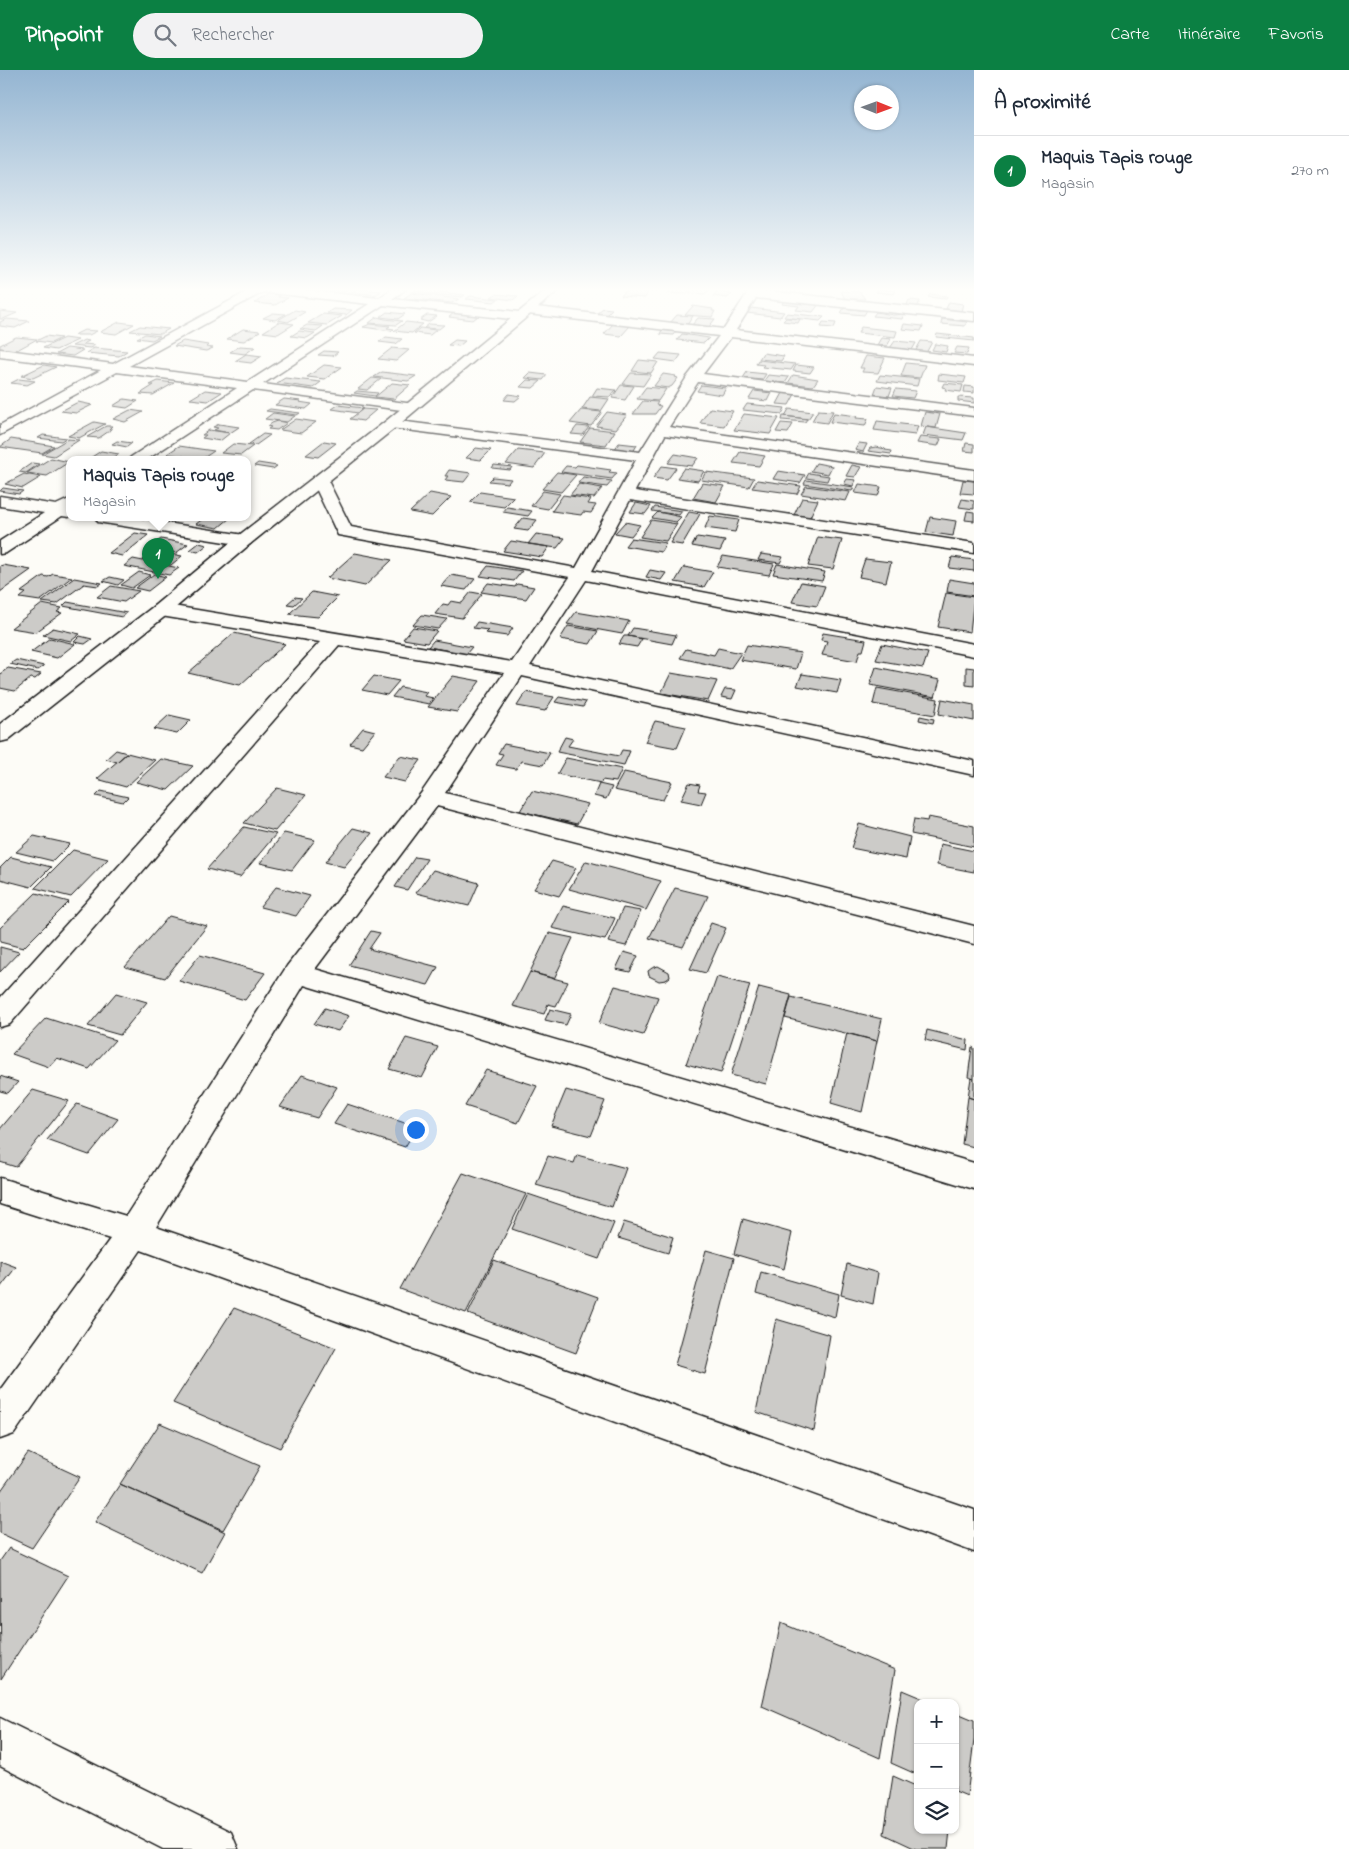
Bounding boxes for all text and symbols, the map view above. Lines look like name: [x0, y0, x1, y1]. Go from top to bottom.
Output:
search box: [133, 13, 483, 58]
text: Pinpoint: [25, 18, 103, 53]
icon: search: [151, 21, 179, 49]
text: Rechercher: [191, 22, 274, 49]
text: Carte: [1110, 22, 1150, 48]
text: Itinéraire: [1178, 22, 1240, 48]
text: Favoris: [1268, 22, 1324, 48]
north arrow: [854, 85, 899, 130]
text: À proximité: [994, 88, 1091, 118]
text: Maquis Tapis rouge: [1041, 145, 1192, 172]
text: 1: [1007, 159, 1013, 183]
text: 270 m: [1291, 159, 1329, 183]
text: Magasin: [1041, 172, 1094, 196]
popup: [66, 456, 251, 521]
text: Maquis Tapis rouge: [83, 463, 234, 490]
text: Magasin: [83, 490, 136, 514]
pin: 1: [142, 538, 174, 579]
your location: [403, 1117, 429, 1143]
map controls: [914, 1699, 959, 1834]
button: +: [914, 1699, 959, 1744]
button: −: [914, 1744, 959, 1789]
button: layers: [914, 1789, 959, 1834]

